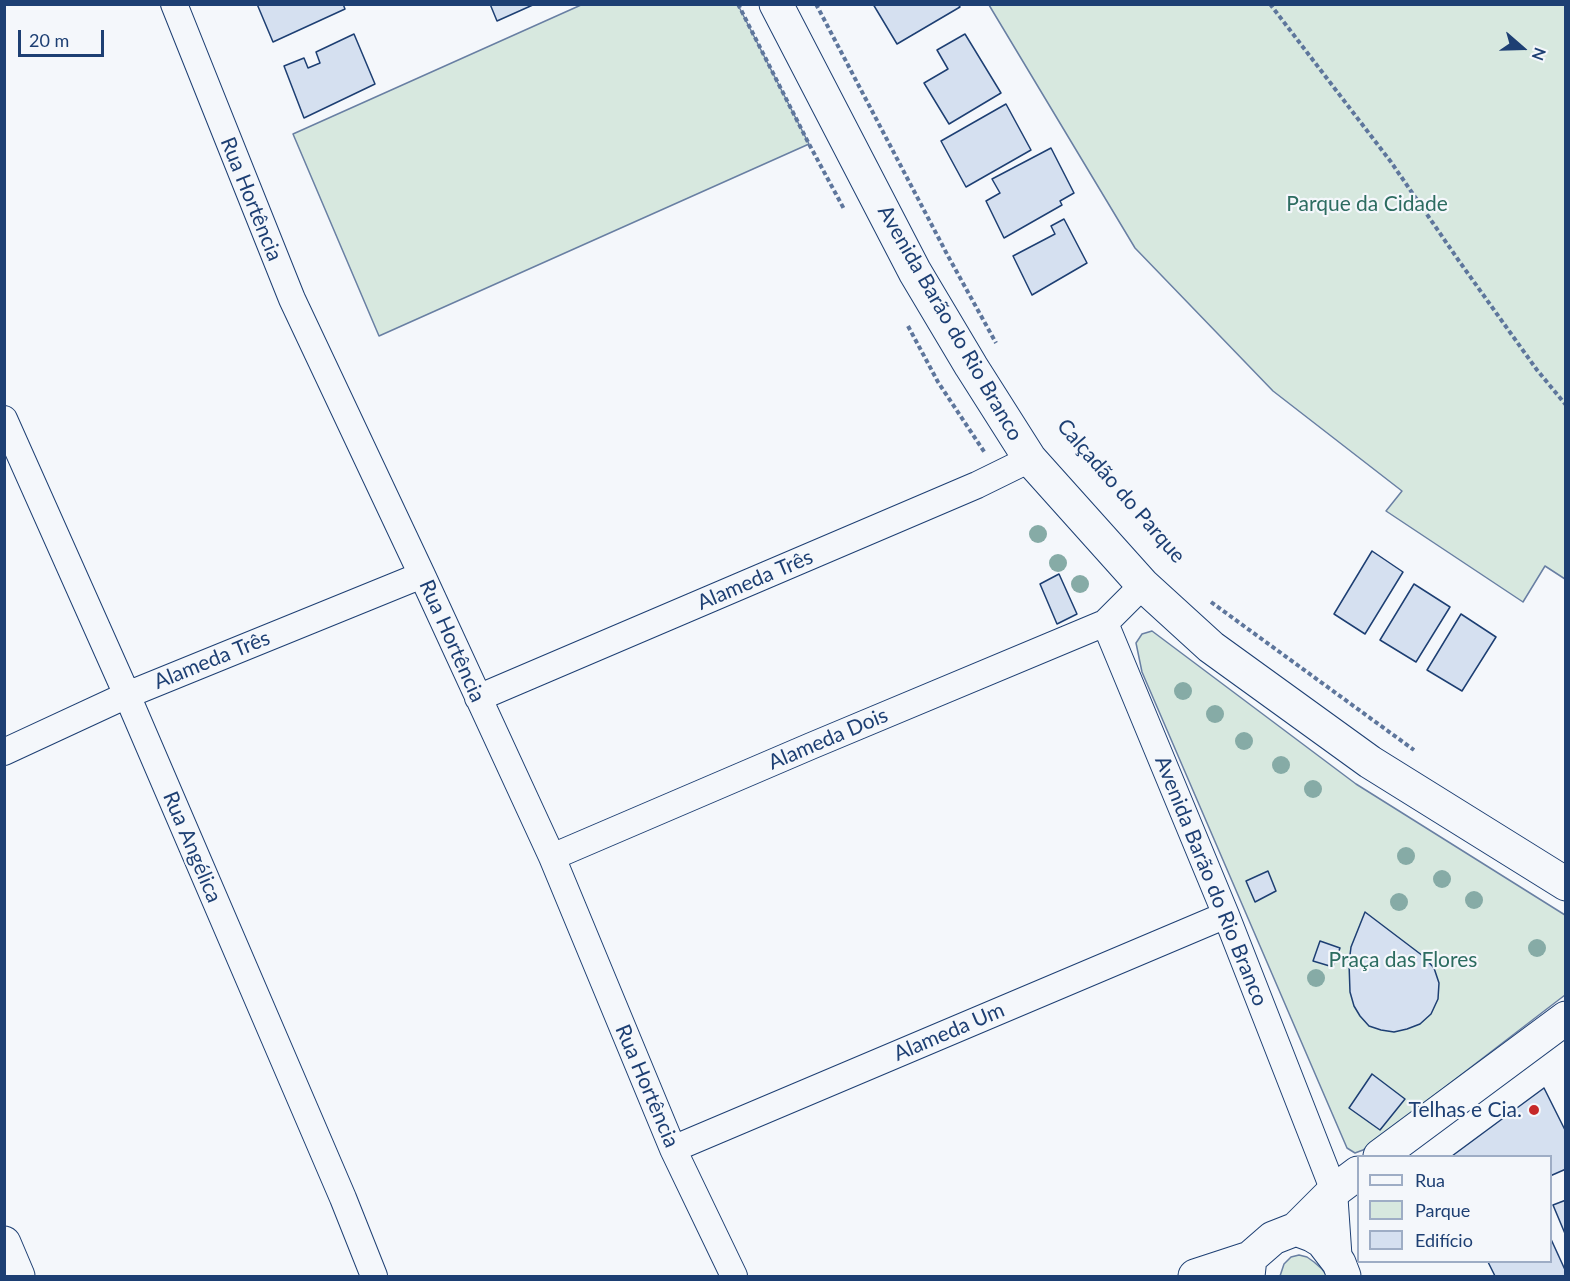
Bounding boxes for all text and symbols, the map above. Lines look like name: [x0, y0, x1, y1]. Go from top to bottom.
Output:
scale bar: [21, 18, 106, 56]
north arrow: [1492, 18, 1552, 78]
text: 20 m: [29, 29, 69, 51]
text: N: [1528, 45, 1550, 63]
street label: Rua Hortência: [215, 133, 287, 265]
park label: Parque da Cidade: [1286, 191, 1448, 217]
street label: Avenida Barão do Rio Branco: [872, 201, 1028, 445]
street label: Calçadão do Parque: [1051, 414, 1191, 568]
street label: Alameda Três: [693, 544, 817, 616]
street label: Rua Hortência: [414, 576, 490, 706]
street label: Alameda Três: [150, 625, 274, 695]
street label: Alameda Dois: [764, 703, 892, 775]
street label: Avenida Barão do Rio Branco: [1149, 752, 1273, 1010]
street label: Rua Angélica: [157, 788, 227, 906]
park label: Praça das Flores: [1329, 947, 1477, 973]
street label: Alameda Um: [890, 997, 1008, 1067]
street label: Rua Hortência: [610, 1021, 684, 1151]
place label: Telhas e Cia.: [1409, 1097, 1522, 1123]
marker: Telhas e Cia.: [1527, 1103, 1541, 1117]
legend: [1357, 1155, 1552, 1263]
text: Rua: [1415, 1169, 1445, 1191]
text: Parque: [1415, 1199, 1470, 1221]
text: Edifício: [1415, 1229, 1473, 1251]

